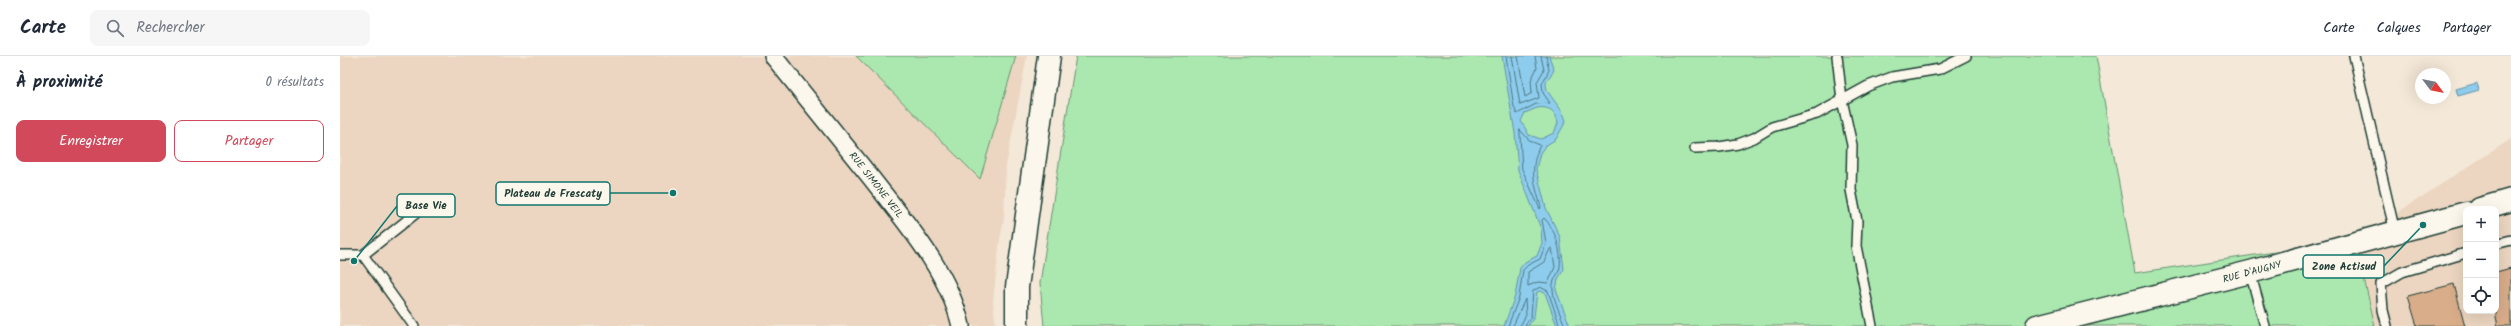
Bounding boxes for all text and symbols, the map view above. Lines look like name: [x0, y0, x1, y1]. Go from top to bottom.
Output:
search box: [90, 10, 370, 46]
text: Carte: [20, 13, 66, 43]
text: Rechercher: [136, 16, 205, 40]
icon: search: [104, 17, 126, 39]
text: Carte: [2323, 17, 2355, 39]
text: Calques: [2377, 17, 2421, 39]
text: Partager: [2443, 17, 2491, 39]
north arrow: [2415, 68, 2451, 104]
text: À proximité: [16, 69, 103, 96]
text: 0 résultats: [266, 72, 324, 93]
button: Enregistrer: [16, 120, 166, 162]
button: Partager: [174, 120, 324, 162]
street label: RUE SIMONE VEIL: [845, 148, 907, 222]
callout: Plateau de Frescaty: [496, 182, 610, 205]
text: Plateau de Frescaty: [504, 185, 602, 203]
callout: Base Vie: [397, 194, 455, 217]
text: Base Vie: [405, 197, 447, 215]
map controls: [2463, 206, 2499, 314]
button: +: [2463, 206, 2499, 242]
button: −: [2463, 242, 2499, 278]
callout: Zone Actisud: [2303, 255, 2384, 278]
street label: RUE D'AUGNY: [2221, 256, 2284, 288]
text: Zone Actisud: [2312, 258, 2377, 276]
button: locate: [2463, 278, 2499, 314]

